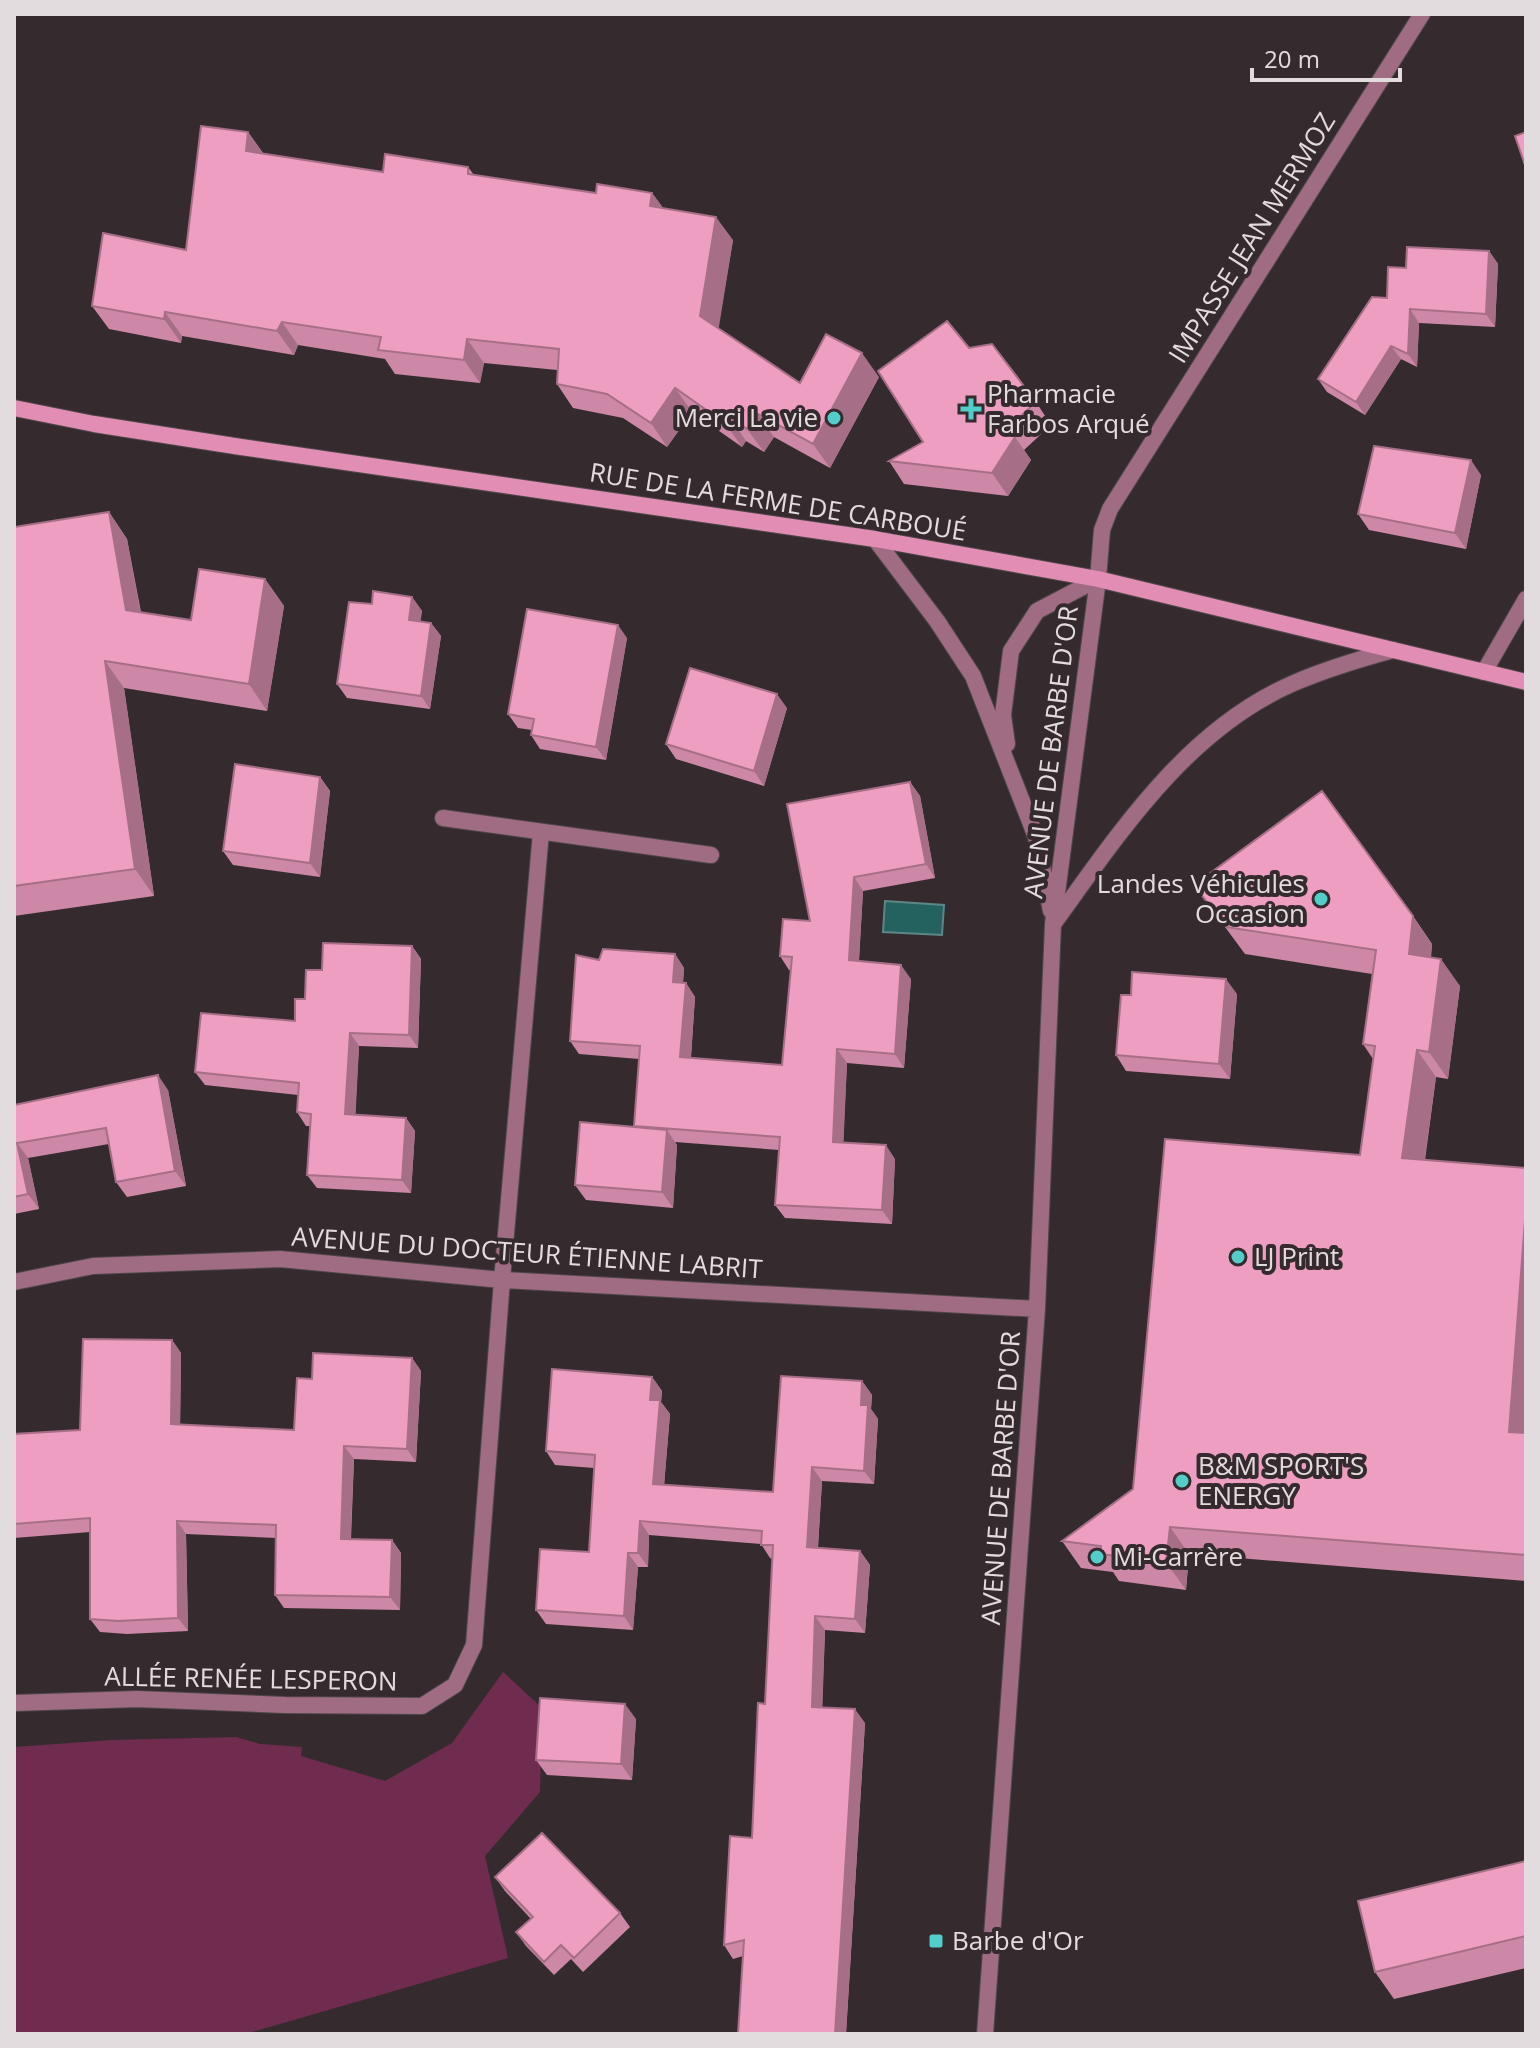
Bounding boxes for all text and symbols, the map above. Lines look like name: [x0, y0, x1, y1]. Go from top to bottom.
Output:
scale bar: [1252, 32, 1400, 82]
text: 20 m: [1264, 42, 1320, 75]
street label: IMPASSE JEAN MERMOZ: [1159, 105, 1343, 370]
place label: Pharmacie Farbos Arqué: [987, 375, 1150, 441]
place label: Merci La vie: [675, 399, 818, 435]
marker: Pharmacie Farbos Arqué: [962, 400, 980, 418]
marker: Merci La vie: [825, 409, 843, 427]
street label: RUE DE LA FERME DE CARBOUÉ: [587, 453, 969, 549]
street label: AVENUE DE BARBE D'OR: [1014, 604, 1086, 900]
place label: Landes Véhicules Occasion: [1097, 865, 1305, 931]
marker: Landes Véhicules Occasion: [1312, 890, 1330, 908]
street label: AVENUE DU DOCTEUR ÉTIENNE LABRIT: [290, 1218, 764, 1286]
place label: LJ Print: [1254, 1238, 1339, 1274]
marker: LJ Print: [1229, 1248, 1247, 1266]
street label: AVENUE DE BARBE D'OR: [972, 1330, 1028, 1626]
place label: B&M SPORT'S ENERGY: [1198, 1447, 1364, 1513]
marker: B&M SPORT'S ENERGY: [1173, 1472, 1191, 1490]
place label: Mi-Carrère: [1113, 1538, 1243, 1574]
marker: Mi-Carrère: [1088, 1548, 1106, 1566]
street label: ALLÉE RENÉE LESPERON: [104, 1657, 398, 1699]
place label: Barbe d'Or: [952, 1922, 1084, 1958]
marker: Barbe d'Or: [927, 1932, 945, 1950]

